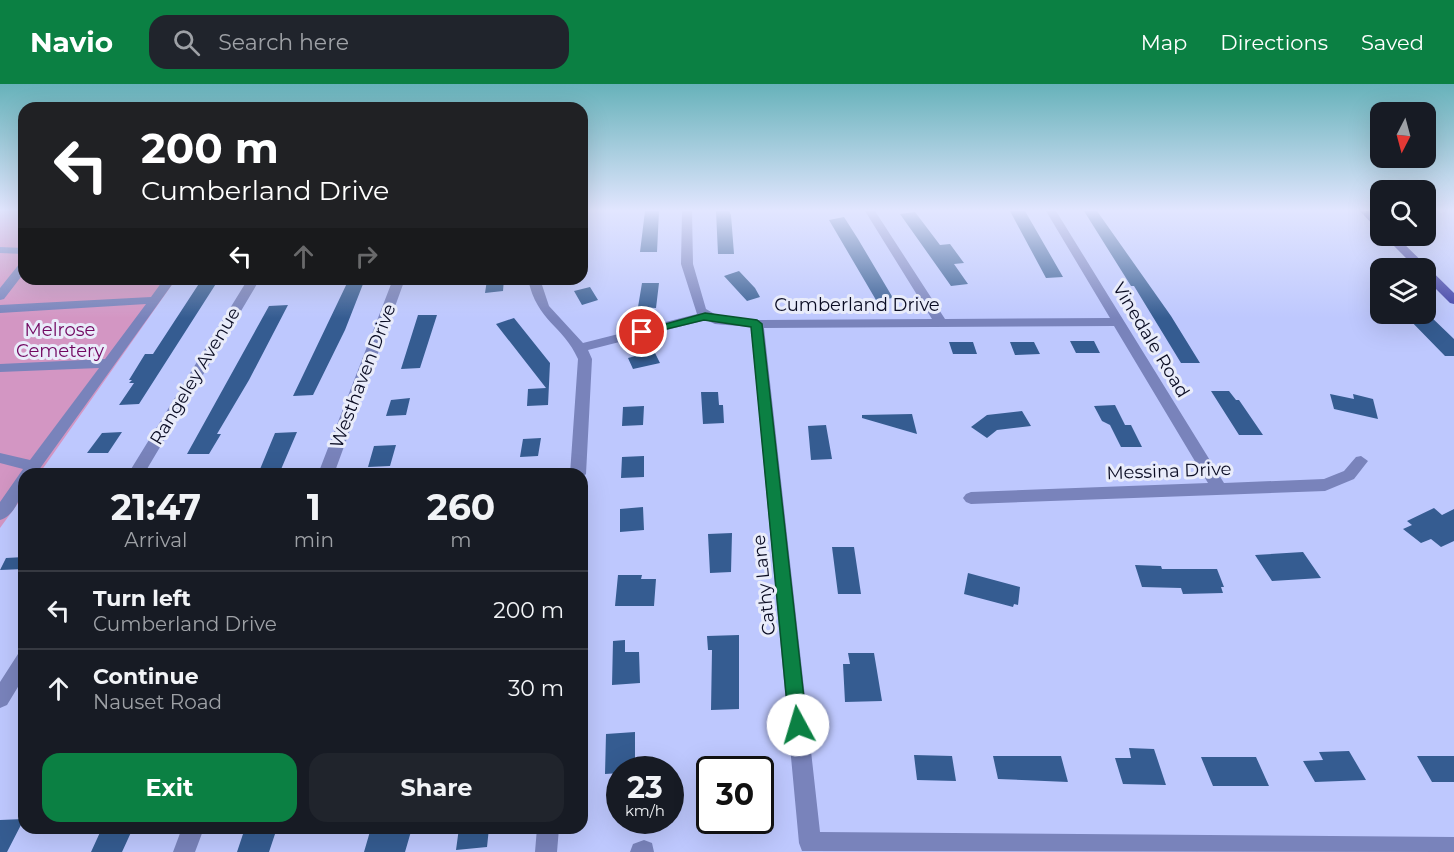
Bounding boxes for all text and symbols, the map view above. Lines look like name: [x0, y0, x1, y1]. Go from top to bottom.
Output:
search box: [149, 15, 569, 69]
text: Navio: [30, 25, 113, 59]
icon: search: [170, 26, 203, 59]
text: Search here: [218, 29, 349, 56]
text: Map: [1141, 30, 1187, 55]
text: Directions: [1220, 30, 1328, 55]
text: Saved: [1361, 30, 1424, 55]
north arrow: [1370, 102, 1436, 168]
map controls: [1370, 102, 1436, 324]
text: 200 m: [141, 122, 279, 174]
icon: left: [42, 126, 120, 204]
text: Cumberland Drive: [141, 174, 389, 207]
button: search: [1370, 180, 1436, 246]
icon: left: [224, 240, 257, 273]
icon: ahead: [287, 240, 320, 273]
icon: right: [350, 240, 383, 273]
button: layers: [1370, 258, 1436, 324]
street label: Vinedale Road: [1108, 278, 1194, 402]
street label: Cumberland Drive: [774, 294, 940, 316]
street label: Westhaven Drive: [325, 301, 401, 451]
street label: Rangeley Avenue: [145, 303, 245, 449]
pin: [616, 306, 667, 357]
icon: arrive: [625, 315, 658, 348]
park label: Melrose Cemetery: [16, 319, 104, 362]
street label: Messina Drive: [1106, 458, 1232, 484]
text: 21:47: [111, 485, 201, 529]
text: 1: [307, 485, 321, 529]
text: 260: [427, 485, 495, 529]
text: Arrival: [124, 528, 187, 552]
text: min: [294, 528, 334, 552]
text: m: [450, 528, 472, 552]
street label: Cathy Lane: [748, 533, 780, 636]
text: Turn left: [93, 585, 191, 612]
icon: left: [42, 594, 75, 627]
text: 200 m: [493, 597, 564, 624]
text: Cumberland Drive: [93, 612, 277, 636]
text: Continue: [93, 663, 199, 690]
icon: ahead: [42, 672, 75, 705]
text: 30 m: [508, 675, 564, 702]
text: Nauset Road: [93, 690, 222, 714]
position arrow: [766, 693, 830, 757]
button: Exit: [42, 753, 297, 822]
button: Share: [309, 753, 564, 822]
speed limit sign: 30: [696, 756, 774, 834]
text: 23: [627, 769, 663, 806]
text: km/h: [625, 801, 665, 820]

